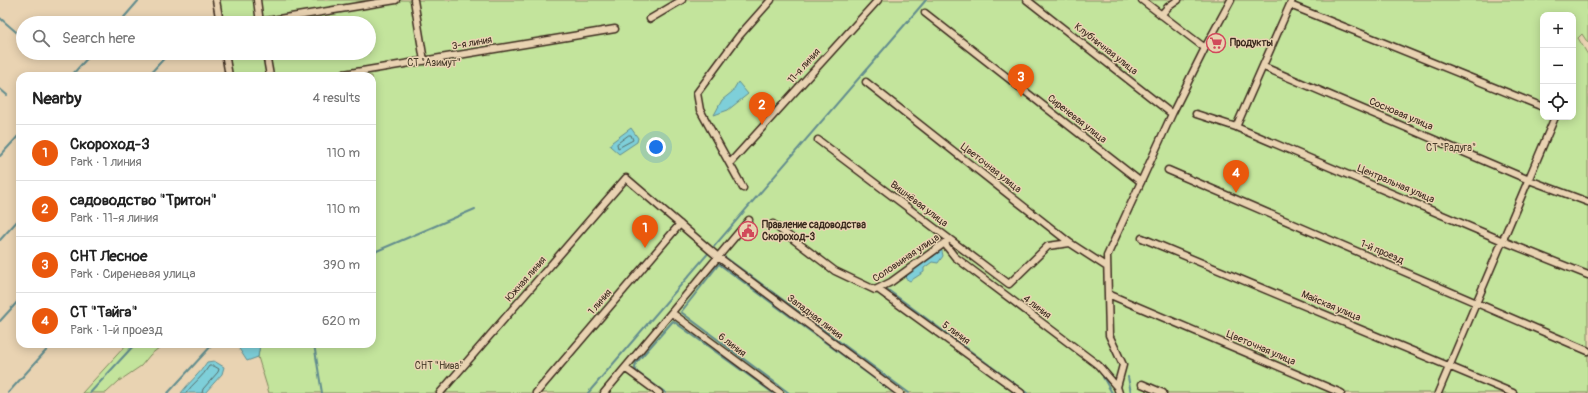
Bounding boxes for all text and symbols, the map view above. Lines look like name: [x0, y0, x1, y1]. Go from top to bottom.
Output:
map controls: [1540, 12, 1576, 120]
button: +: [1540, 12, 1576, 48]
search box: [16, 16, 376, 60]
street label: Клубничная улица: [1072, 21, 1140, 78]
icon: search: [30, 27, 52, 49]
text: Search here: [62, 29, 135, 48]
supermarket icon: Продукты: [1205, 32, 1227, 54]
street label: 3-я линия: [451, 34, 493, 52]
place label: Продукты: [1230, 37, 1274, 49]
street label: 11-я линия: [785, 46, 823, 86]
button: −: [1540, 48, 1576, 84]
park label: СТ "Азимут": [407, 57, 461, 69]
pin: 3: [1008, 64, 1034, 97]
button: locate: [1540, 84, 1576, 120]
text: Nearby: [32, 88, 81, 109]
text: 4 results: [313, 90, 360, 106]
pin: 2: [749, 92, 775, 125]
street label: Сиреневая улица: [1045, 92, 1109, 146]
street label: Сосновая улица: [1367, 95, 1435, 133]
text: Скороход-3: [70, 135, 150, 154]
your location: [646, 137, 666, 157]
street label: Цветочная улица: [958, 141, 1024, 196]
park label: СТ "Радуга": [1426, 142, 1476, 154]
text: 1: [42, 145, 48, 161]
text: 110 m: [327, 145, 360, 161]
text: Park · 1 линия: [70, 154, 142, 170]
pin: 4: [1223, 160, 1249, 193]
street label: Центральная улица: [1356, 162, 1437, 206]
street label: Вишнёвая улица: [888, 178, 950, 230]
text: садоводство "Тритон": [70, 191, 217, 210]
text: 2: [41, 201, 49, 217]
text: 110 m: [327, 201, 360, 217]
text: Park · 11-я линия: [70, 210, 158, 226]
pin: 1: [632, 215, 658, 248]
place label: Правление садоводства Скороход-3: [762, 219, 866, 243]
public building icon: Правление садоводства Скороход-3: [737, 220, 759, 242]
street label: Соловьиная улица: [870, 231, 942, 285]
street label: 1-й проезд: [1358, 237, 1406, 267]
text: СНТ Лесное: [70, 247, 147, 266]
street label: Южная линия: [503, 254, 549, 304]
text: 3: [41, 257, 49, 273]
text: 390 m: [323, 257, 360, 273]
text: Park · Сиреневая улица: [70, 266, 196, 282]
street label: 1 линия: [586, 287, 615, 317]
street label: Майская улица: [1300, 288, 1363, 324]
street label: Западная линия: [785, 292, 846, 342]
street label: 4 линия: [1021, 293, 1054, 322]
text: СТ "Тайга": [70, 303, 138, 322]
text: 4: [41, 313, 49, 329]
text: 620 m: [322, 313, 360, 329]
street label: 5 линия: [940, 319, 972, 347]
text: Park · 1-й проезд: [70, 322, 163, 338]
street label: Цветочная улица: [1225, 328, 1298, 368]
street label: 6 линия: [716, 331, 749, 360]
park label: СНТ "Нива": [415, 360, 463, 372]

